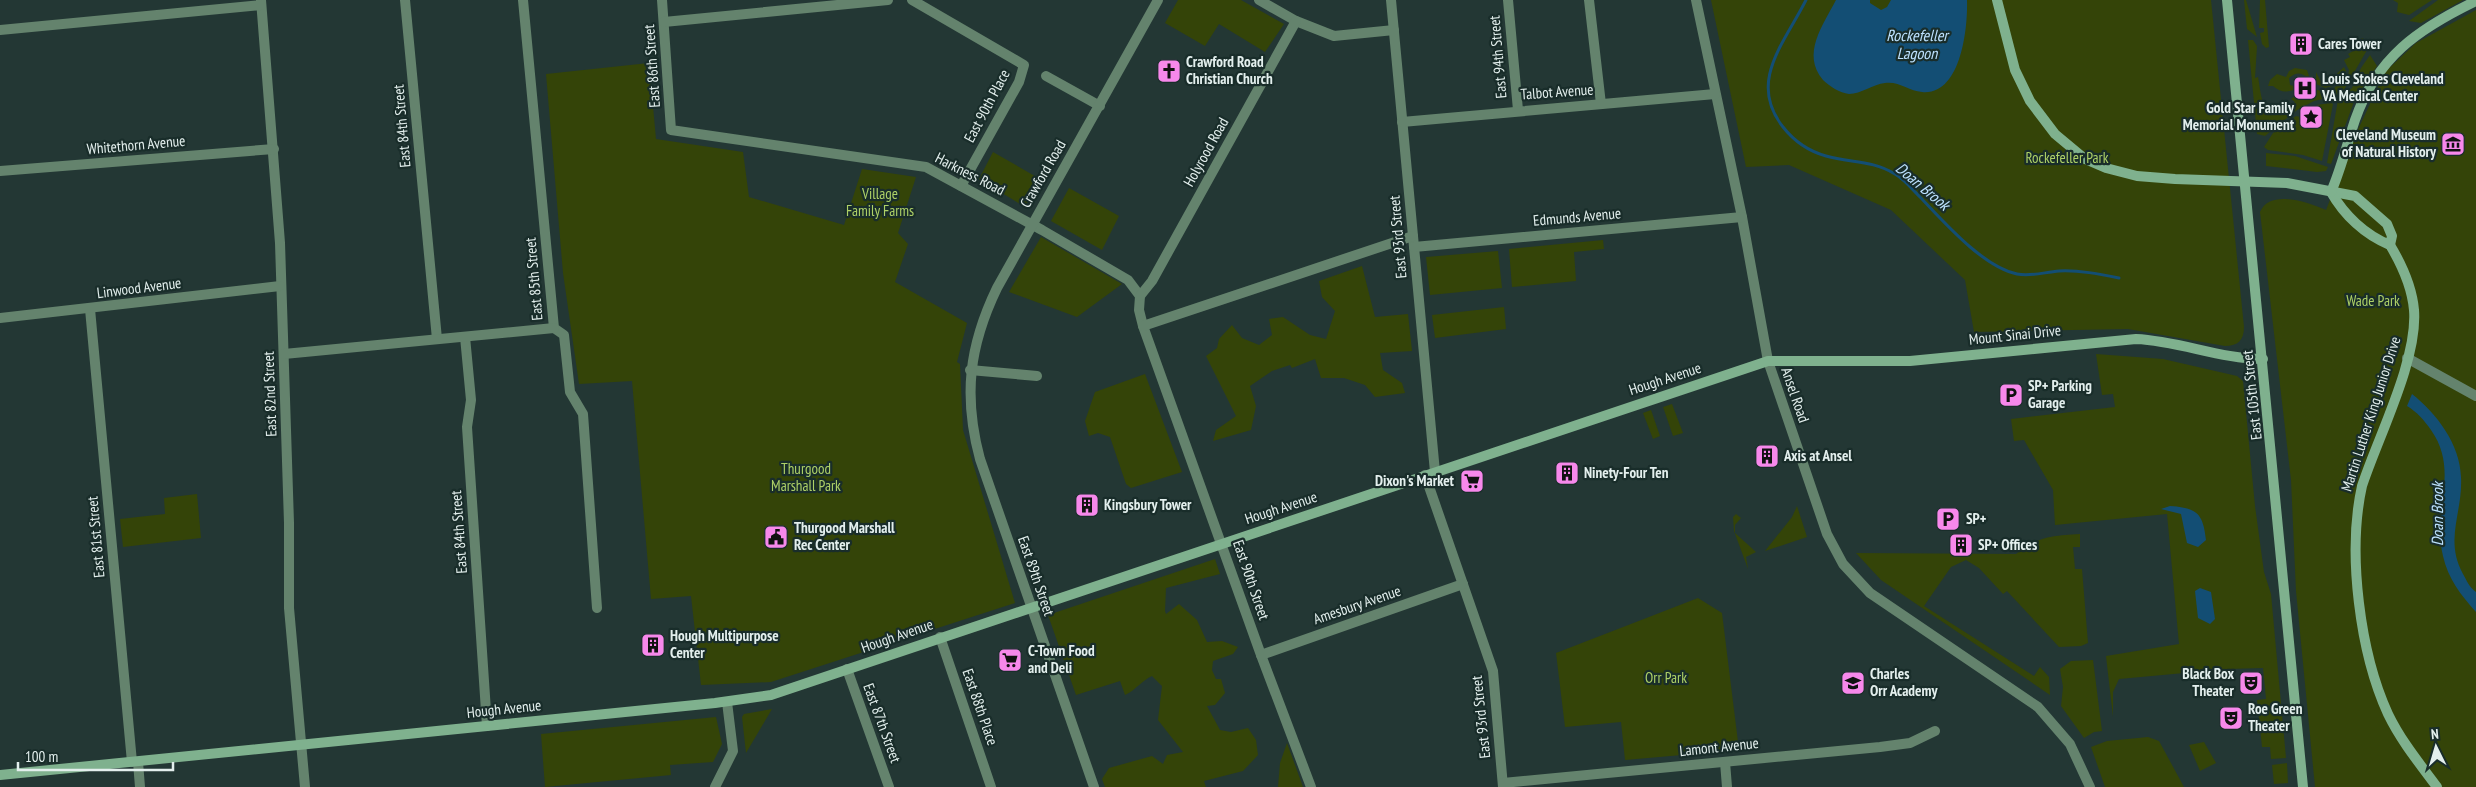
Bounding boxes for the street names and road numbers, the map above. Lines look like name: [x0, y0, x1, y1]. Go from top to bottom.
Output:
street label: East 94th Street: [1484, 15, 1511, 99]
street label: East 86th Street: [639, 24, 664, 108]
street label: East 90th Place: [959, 66, 1014, 145]
street label: Talbot Avenue: [1520, 79, 1594, 104]
street label: East 84th Street: [388, 84, 415, 168]
street label: Holyrood Road: [1179, 114, 1232, 190]
street label: Whitethorn Avenue: [86, 131, 186, 158]
street label: Crawford Road: [1016, 136, 1070, 211]
street label: Harkness Road: [932, 148, 1008, 199]
street label: East 93rd Street: [1384, 195, 1411, 279]
street label: Edmunds Avenue: [1532, 203, 1622, 230]
street label: East 85th Street: [520, 237, 547, 321]
street label: Linwood Avenue: [96, 273, 182, 302]
street label: Mount Sinai Drive: [1968, 320, 2062, 349]
street label: Martin Luther King Junior Drive: [2336, 334, 2405, 494]
street label: East 105th Street: [2237, 349, 2266, 441]
street label: East 82nd Street: [259, 351, 280, 437]
street label: Hough Avenue: [1626, 358, 1703, 399]
street label: Ansel Road: [1777, 365, 1814, 425]
street label: Hough Avenue: [1242, 487, 1319, 528]
street label: East 84th Street: [446, 490, 471, 574]
street label: East 81st Street: [82, 495, 109, 579]
street label: East 89th Street: [1014, 533, 1059, 618]
street label: East 90th Street: [1229, 537, 1274, 622]
street label: Amesbury Avenue: [1311, 581, 1403, 628]
street label: Hough Avenue: [858, 614, 935, 657]
street label: East 88th Place: [959, 666, 1002, 748]
street label: East 93rd Street: [1467, 675, 1494, 759]
street label: East 87th Street: [859, 681, 906, 765]
street label: Hough Avenue: [466, 695, 542, 722]
street label: Lamont Avenue: [1678, 733, 1760, 760]

